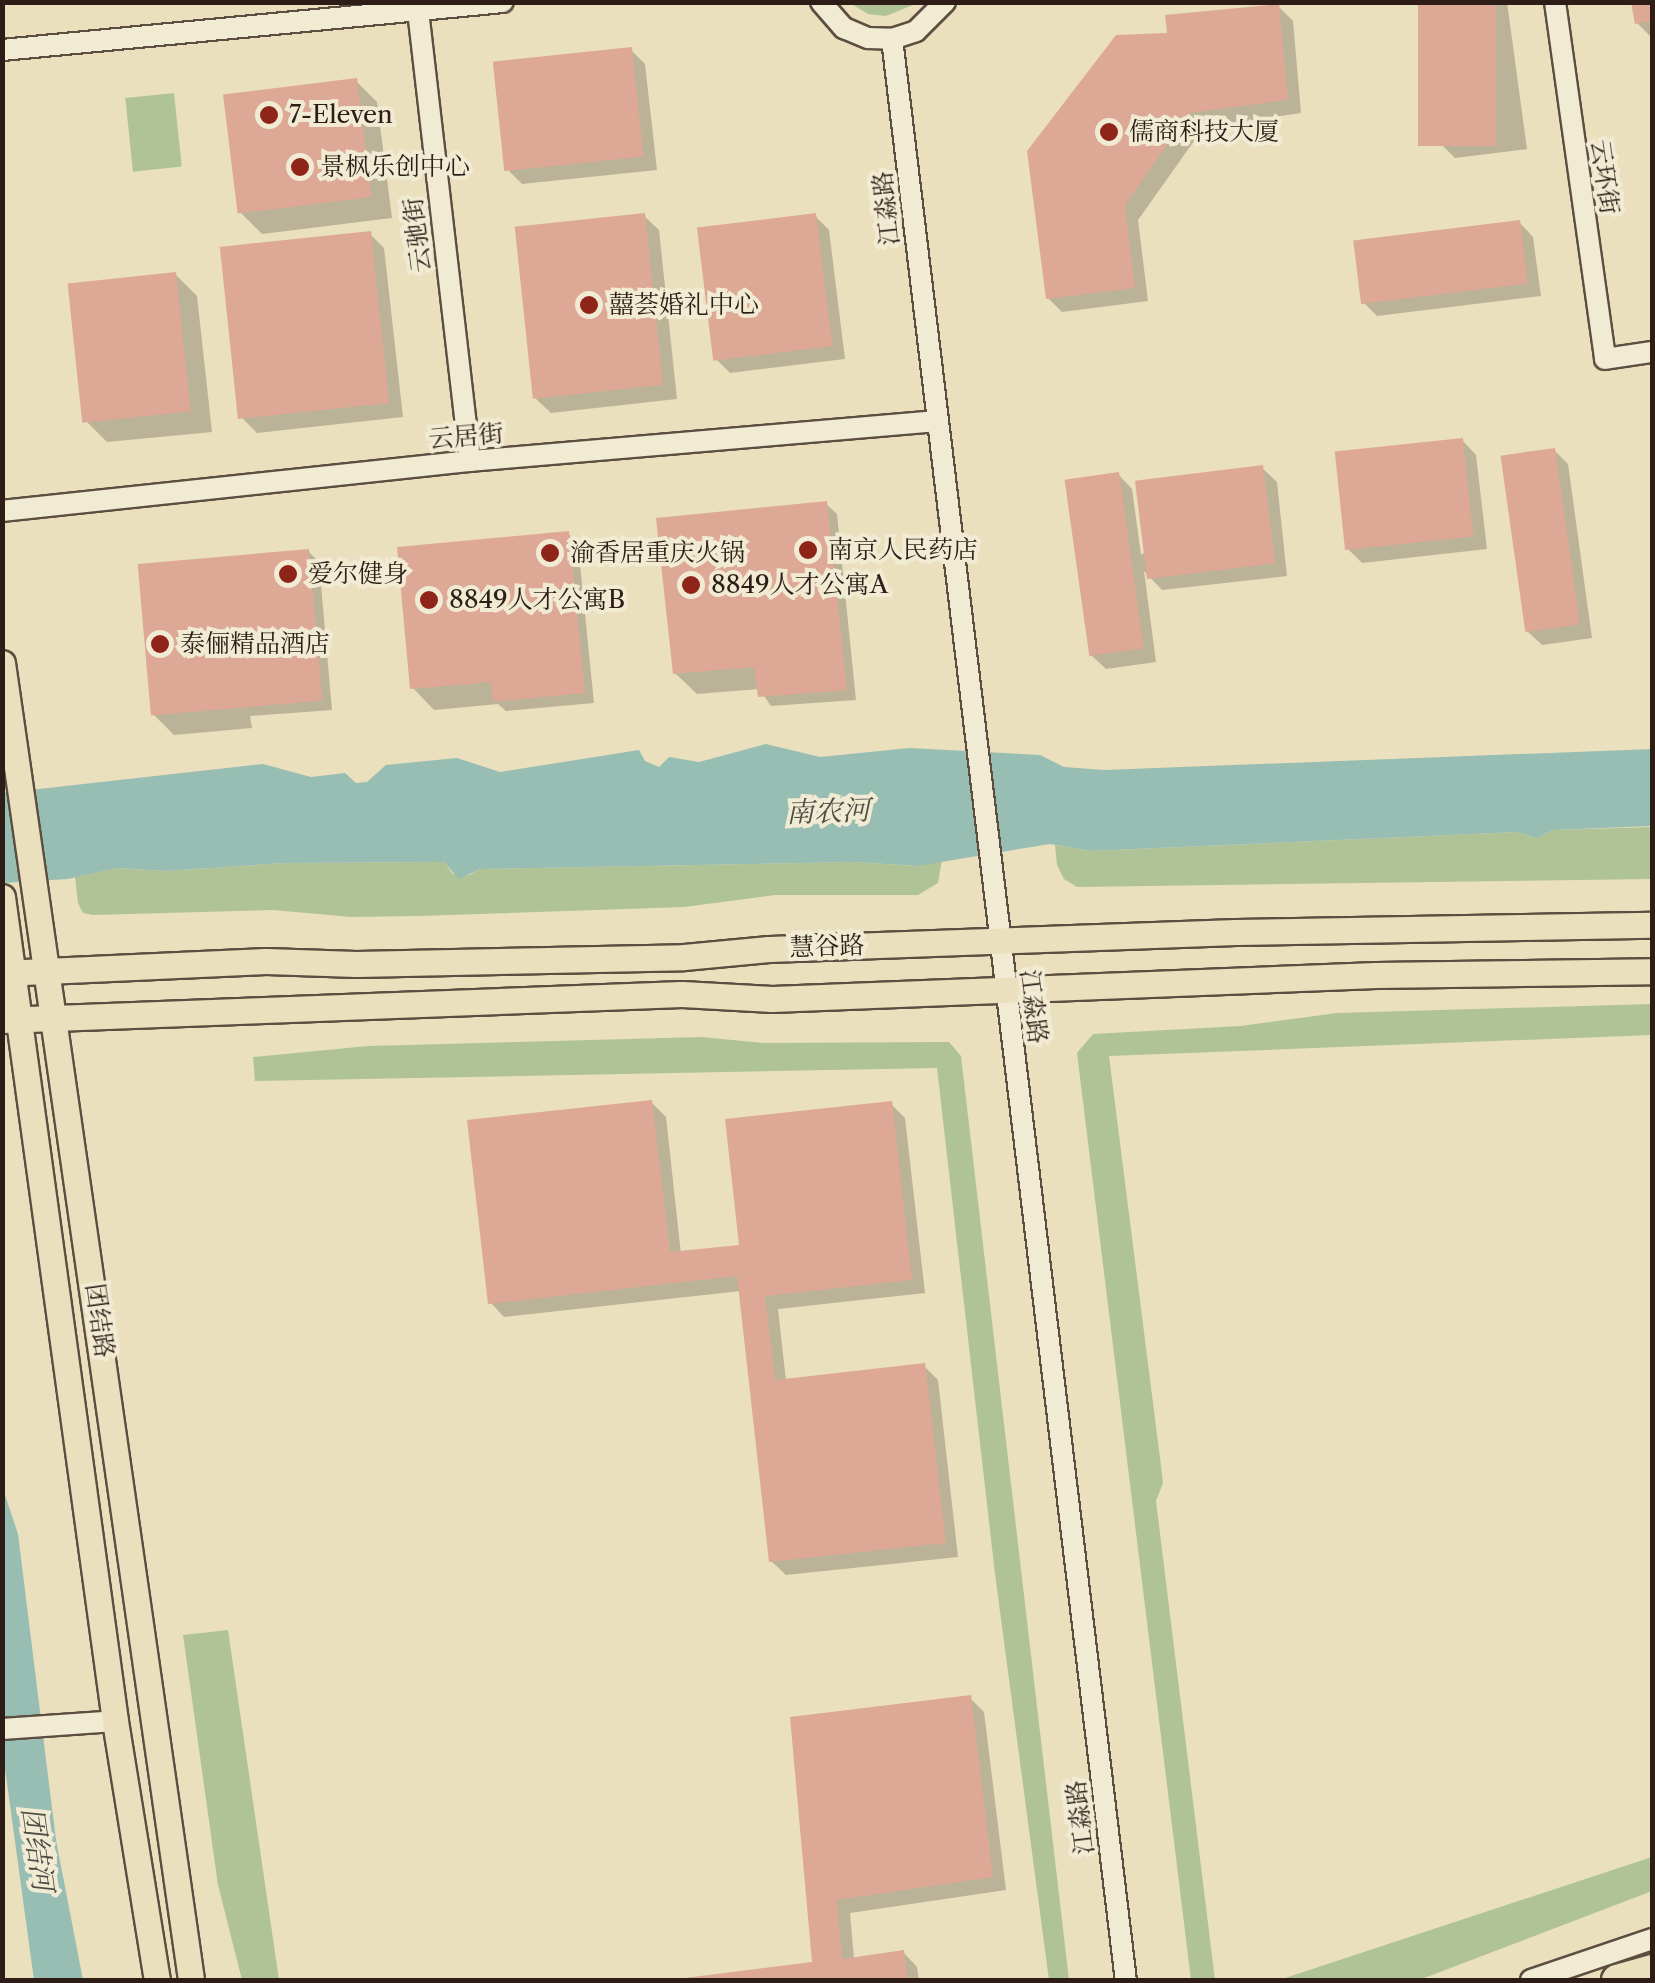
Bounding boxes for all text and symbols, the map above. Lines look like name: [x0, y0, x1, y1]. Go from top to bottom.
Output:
place label: 7-Eleven: [289, 100, 393, 130]
marker: 7-Eleven: [258, 104, 280, 126]
place label: 儒商科技大厦: [1129, 117, 1279, 147]
marker: 儒商科技大厦: [1098, 121, 1120, 143]
street label: 云环街: [1584, 138, 1624, 216]
place label: 景枫乐创中心: [320, 152, 470, 182]
marker: 景枫乐创中心: [289, 156, 311, 178]
street label: 江淼路: [868, 169, 906, 247]
street label: 云驰街: [399, 196, 437, 274]
place label: 囍荟婚礼中心: [609, 290, 759, 320]
marker: 囍荟婚礼中心: [578, 294, 600, 316]
street label: 云居街: [427, 419, 505, 455]
place label: 南京人民药店: [828, 535, 978, 565]
place label: 渝香居重庆火锅: [570, 538, 745, 568]
marker: 南京人民药店: [797, 539, 819, 561]
marker: 渝香居重庆火锅: [539, 542, 561, 564]
place label: 爱尔健身: [308, 559, 408, 589]
marker: 爱尔健身: [277, 563, 299, 585]
place label: 8849人才公寓A: [711, 570, 888, 600]
marker: 8849人才公寓A: [680, 574, 702, 596]
place label: 8849人才公寓B: [449, 585, 625, 615]
marker: 8849人才公寓B: [418, 589, 440, 611]
place label: 泰俪精品酒店: [180, 629, 330, 659]
marker: 泰俪精品酒店: [149, 633, 171, 655]
water label: 南农河: [785, 793, 871, 829]
street label: 慧谷路: [789, 931, 865, 963]
street label: 江淼路: [1014, 968, 1052, 1046]
street label: 团结路: [79, 1282, 119, 1360]
street label: 江淼路: [1062, 1778, 1100, 1856]
water label: 团结河: [16, 1805, 60, 1893]

